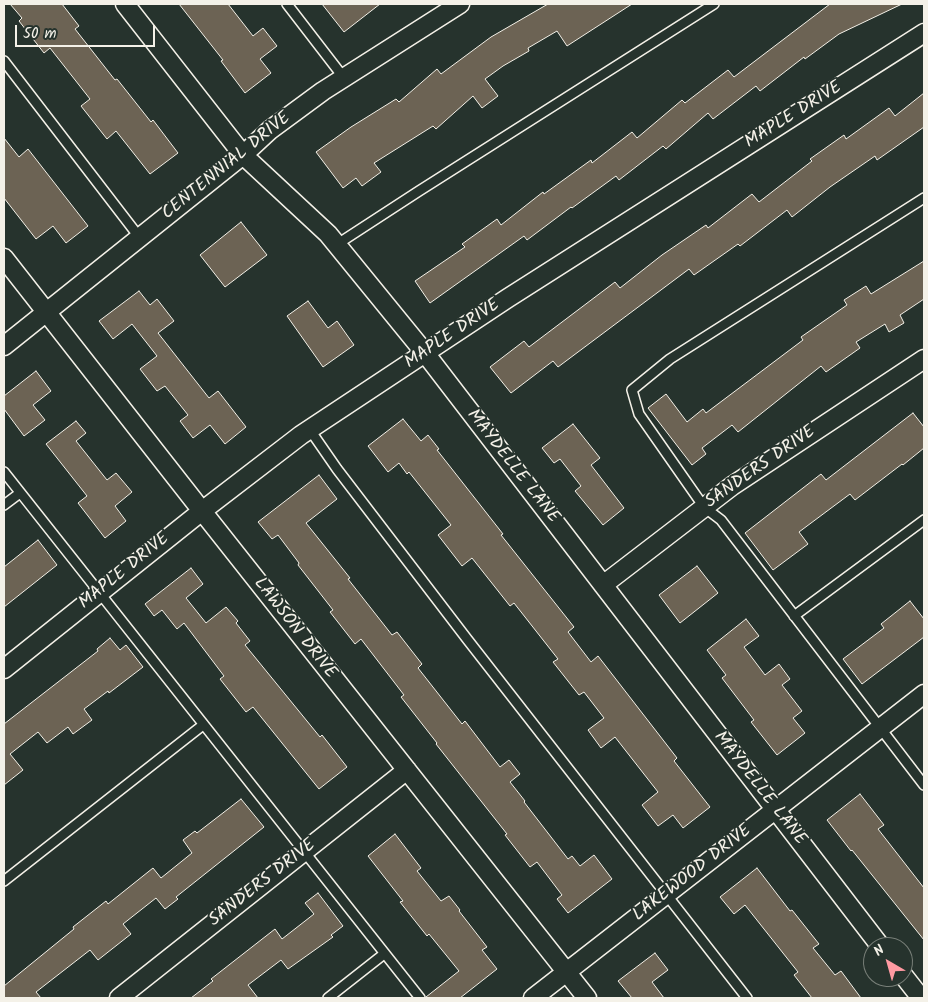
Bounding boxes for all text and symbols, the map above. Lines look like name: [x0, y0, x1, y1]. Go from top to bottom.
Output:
scale bar: [18, 15, 158, 47]
text: 50 m: [23, 22, 57, 46]
street label: MAPLE DRIVE: [742, 78, 846, 154]
street label: CENTENNIAL DRIVE: [158, 108, 296, 226]
street label: MAPLE DRIVE: [401, 295, 505, 375]
street label: MAYDELLE LANE: [461, 406, 563, 528]
street label: SANDERS DRIVE: [702, 422, 820, 514]
street label: MAPLE DRIVE: [75, 529, 175, 615]
street label: LAWSON DRIVE: [248, 574, 340, 684]
street label: MAYDELLE LANE: [708, 728, 810, 850]
street label: LAKEWOOD DRIVE: [629, 821, 757, 927]
street label: SANDERS DRIVE: [205, 835, 321, 933]
north arrow: [863, 937, 913, 987]
text: N: [869, 940, 890, 962]

